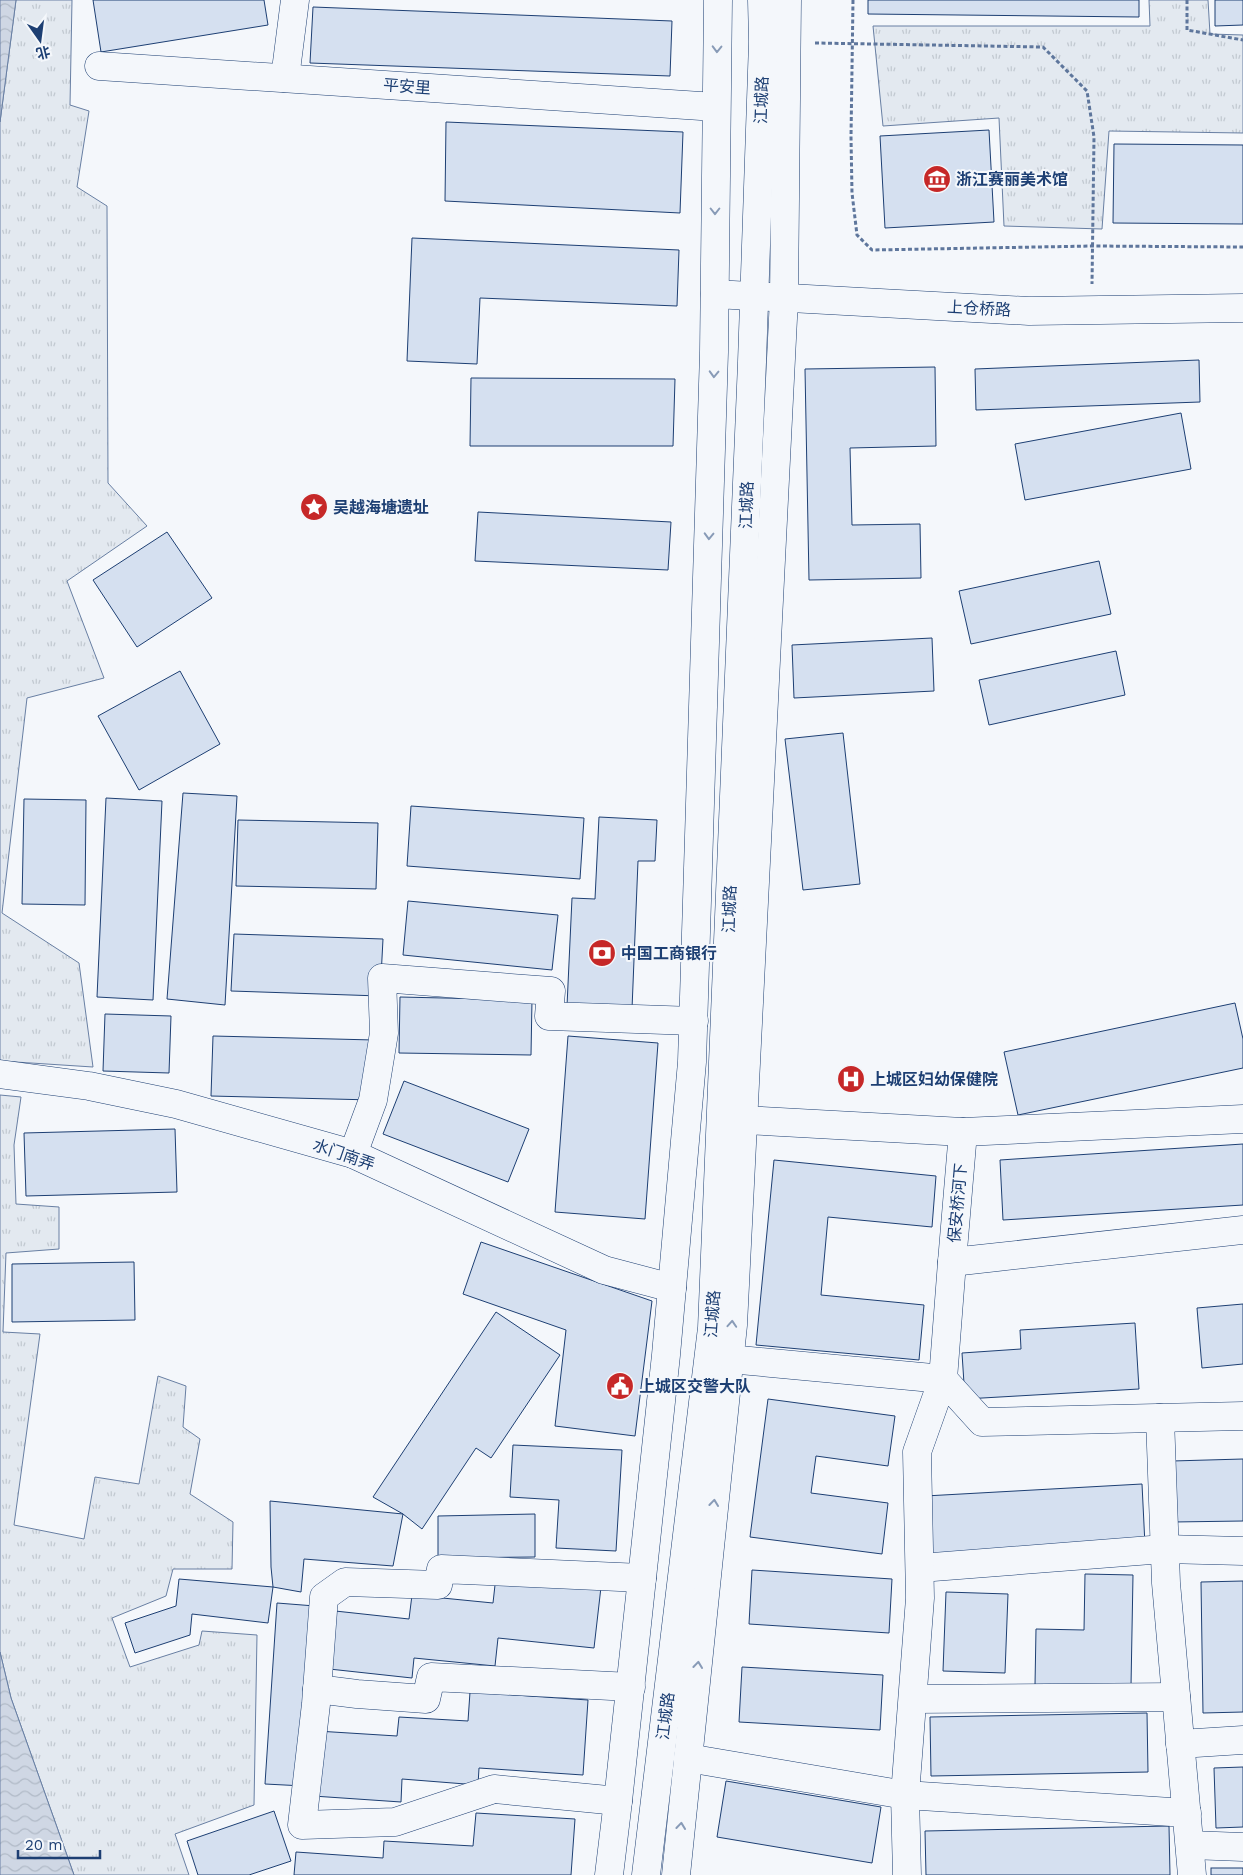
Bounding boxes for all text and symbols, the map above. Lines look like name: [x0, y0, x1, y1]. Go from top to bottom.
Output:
north arrow: [15, 15, 65, 65]
text: 北: [34, 43, 52, 62]
one-way arrow: [712, 45, 722, 53]
street label: 平安里: [382, 75, 432, 98]
street label: 江城路: [751, 76, 772, 124]
museum icon: 浙江赛丽美术馆: [922, 164, 952, 194]
place label: 浙江赛丽美术馆: [956, 170, 1068, 189]
one-way arrow: [710, 208, 720, 215]
street label: 上仓桥路: [947, 297, 1011, 320]
one-way arrow: [708, 370, 719, 378]
street label: 江城路: [736, 481, 757, 529]
place icon: 吴越海塘遗址: [299, 492, 329, 522]
place label: 吴越海塘遗址: [333, 498, 429, 517]
one-way arrow: [703, 532, 714, 540]
street label: 江城路: [719, 885, 740, 933]
bank icon: 中国工商银行: [587, 938, 617, 968]
place label: 中国工商银行: [621, 944, 717, 963]
hospital icon: 上城区妇幼保健院: [836, 1064, 866, 1094]
place label: 上城区妇幼保健院: [870, 1070, 998, 1089]
street label: 水门南弄: [310, 1135, 377, 1174]
street label: 保安桥河下: [945, 1162, 970, 1244]
street label: 江城路: [701, 1289, 724, 1339]
one-way arrow: [727, 1320, 738, 1328]
public building icon: 上城区交警大队: [605, 1371, 635, 1401]
place label: 上城区交警大队: [639, 1377, 751, 1396]
one-way arrow: [709, 1499, 720, 1507]
one-way arrow: [692, 1661, 703, 1669]
street label: 江城路: [653, 1691, 678, 1741]
one-way arrow: [675, 1822, 686, 1830]
scale bar: [18, 1828, 100, 1860]
text: 20 m: [25, 1836, 63, 1854]

